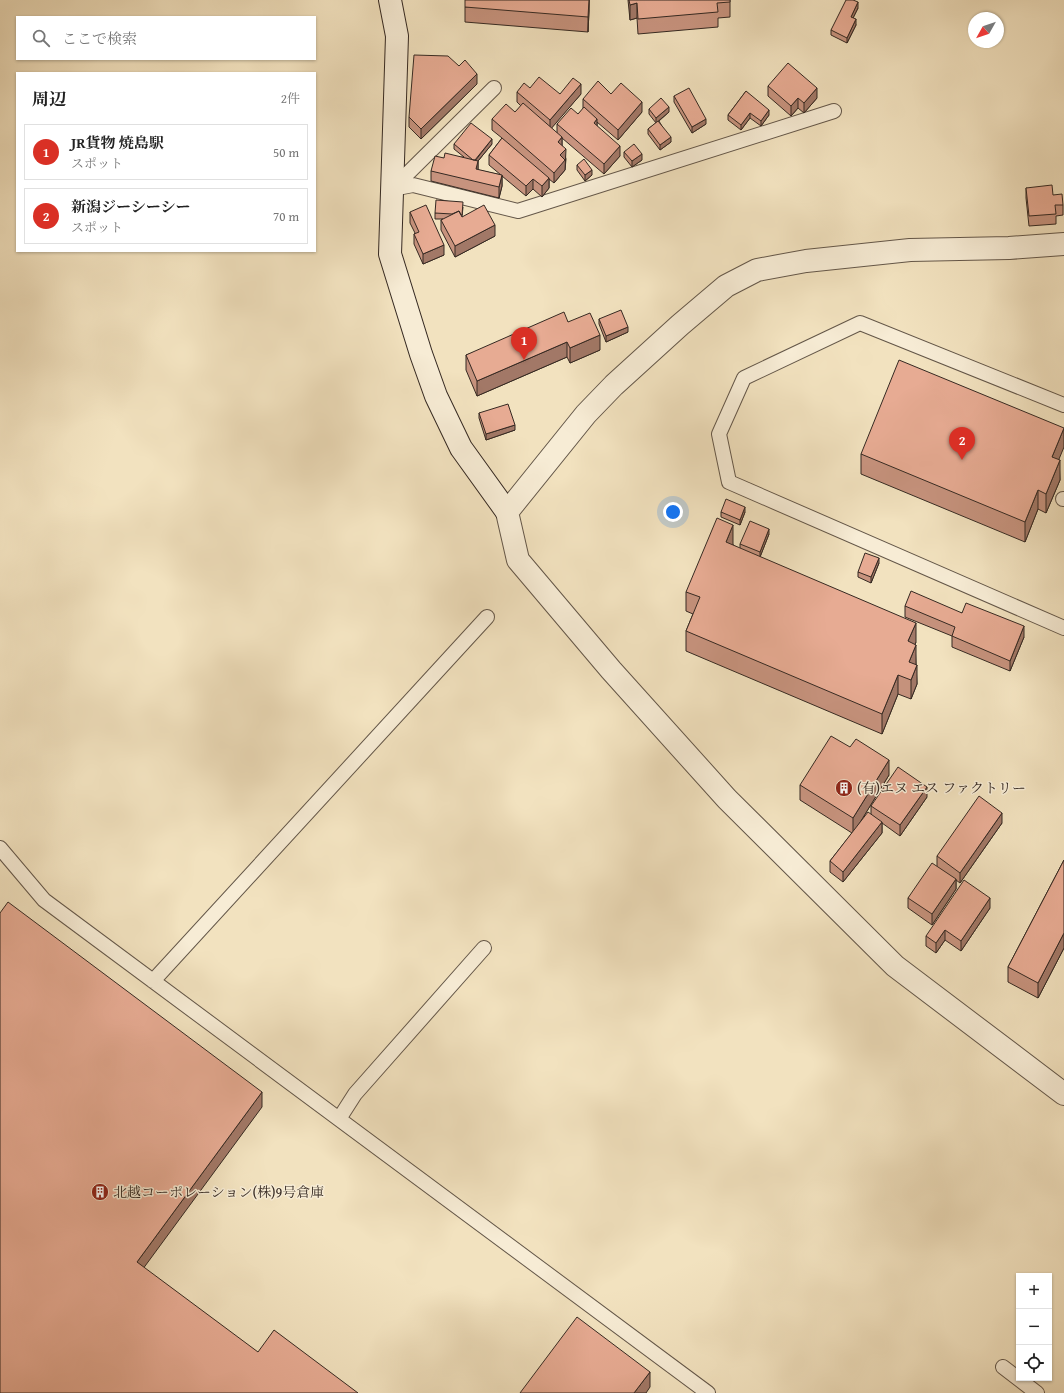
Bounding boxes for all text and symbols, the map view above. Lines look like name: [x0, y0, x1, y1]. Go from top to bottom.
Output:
north arrow: [968, 12, 1004, 48]
search box: [16, 16, 316, 60]
icon: search: [30, 27, 52, 49]
text: ここで検索: [62, 28, 137, 49]
text: 周辺: [32, 86, 66, 111]
text: 2件: [281, 89, 300, 108]
text: JR貨物 焼島駅: [71, 132, 164, 153]
text: 1: [43, 143, 49, 162]
text: 50 m: [273, 143, 299, 162]
text: スポット: [71, 154, 123, 173]
text: 新潟ジーシーシー: [71, 196, 190, 217]
text: 2: [43, 207, 49, 226]
text: 70 m: [273, 207, 299, 226]
text: スポット: [71, 218, 123, 237]
pin: 1: [511, 327, 537, 360]
pin: 2: [949, 427, 975, 460]
your location: [663, 502, 683, 522]
building icon: (有)エヌ エス ファクトリー: [834, 778, 854, 798]
place label: (有)エヌ エス ファクトリー: [857, 778, 1026, 798]
building icon: 北越コーポレーション(株)9号倉庫: [90, 1182, 110, 1202]
place label: 北越コーポレーション(株)9号倉庫: [113, 1182, 324, 1202]
map controls: [1016, 1273, 1052, 1381]
button: +: [1016, 1273, 1052, 1309]
button: −: [1016, 1309, 1052, 1345]
button: locate: [1016, 1345, 1052, 1381]

